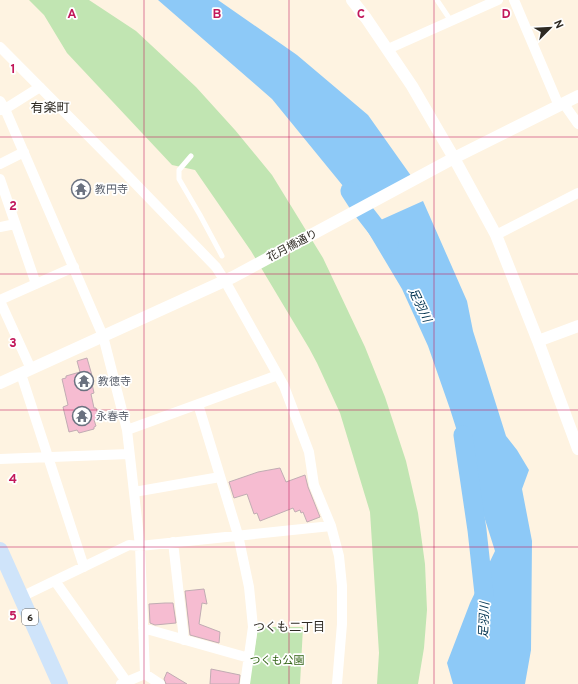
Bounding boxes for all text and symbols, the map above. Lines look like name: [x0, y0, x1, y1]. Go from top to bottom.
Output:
text: A: [67, 7, 77, 23]
text: B: [213, 7, 222, 23]
text: C: [357, 7, 365, 23]
text: D: [501, 7, 511, 23]
north arrow: [530, 8, 570, 48]
text: N: [550, 18, 566, 31]
text: 1: [10, 62, 16, 78]
district label: 有楽町: [30, 100, 70, 117]
temple icon: 教円寺: [70, 178, 92, 200]
place label: 教円寺: [95, 183, 128, 197]
text: 2: [9, 199, 17, 215]
street label: 花月橋通り: [265, 227, 320, 265]
water label: 足羽川: [404, 286, 435, 327]
text: 3: [9, 336, 17, 352]
temple icon: 教徳寺: [73, 370, 95, 392]
place label: 教徳寺: [98, 375, 131, 389]
temple icon: 永春寺: [71, 405, 93, 427]
place label: 永春寺: [96, 410, 129, 424]
text: 4: [9, 472, 17, 488]
water label: 足羽川: [476, 600, 494, 638]
text: 5: [9, 609, 17, 625]
road number: 6: [22, 609, 38, 625]
district label: つくも二丁目: [253, 620, 325, 636]
park label: つくも公園: [250, 654, 305, 668]

